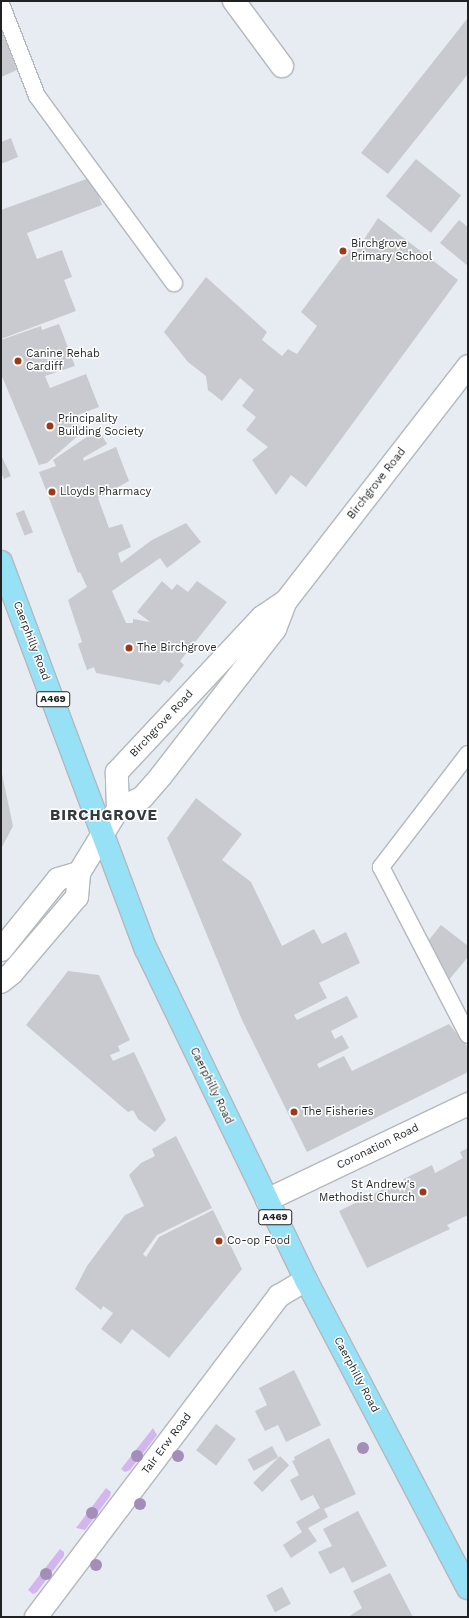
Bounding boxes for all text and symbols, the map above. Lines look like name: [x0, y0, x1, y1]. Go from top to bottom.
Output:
place label: Birchgrove Primary School: [351, 238, 432, 264]
marker: Birchgrove Primary School: [338, 246, 348, 256]
place label: Canine Rehab Cardiff: [26, 348, 100, 374]
marker: Canine Rehab Cardiff: [13, 356, 23, 366]
place label: Principality Building Society: [58, 413, 144, 439]
marker: Principality Building Society: [45, 421, 55, 431]
street label: Birchgrove Road: [345, 446, 409, 522]
place label: Lloyds Pharmacy: [60, 485, 151, 499]
marker: Lloyds Pharmacy: [47, 487, 57, 497]
street label: Caerphilly Road: [10, 599, 52, 683]
place label: The Birchgrove: [137, 641, 217, 655]
marker: The Birchgrove: [124, 643, 134, 653]
street label: Birchgrove Road: [128, 688, 196, 760]
road number: A469: [36, 691, 70, 707]
district label: BIRCHGROVE: [50, 807, 158, 825]
street label: Caerphilly Road: [187, 1045, 235, 1127]
place label: The Fisheries: [302, 1105, 373, 1119]
marker: The Fisheries: [289, 1107, 299, 1117]
street label: Coronation Road: [335, 1121, 421, 1173]
place label: St Andrew's Methodist Church: [319, 1179, 415, 1205]
marker: St Andrew's Methodist Church: [418, 1187, 428, 1197]
road number: A469: [258, 1209, 292, 1225]
place label: Co-op Food: [227, 1234, 290, 1248]
marker: Co-op Food: [214, 1236, 224, 1246]
street label: Caerphilly Road: [330, 1335, 382, 1415]
street label: Tair Erw Road: [139, 1410, 195, 1478]

